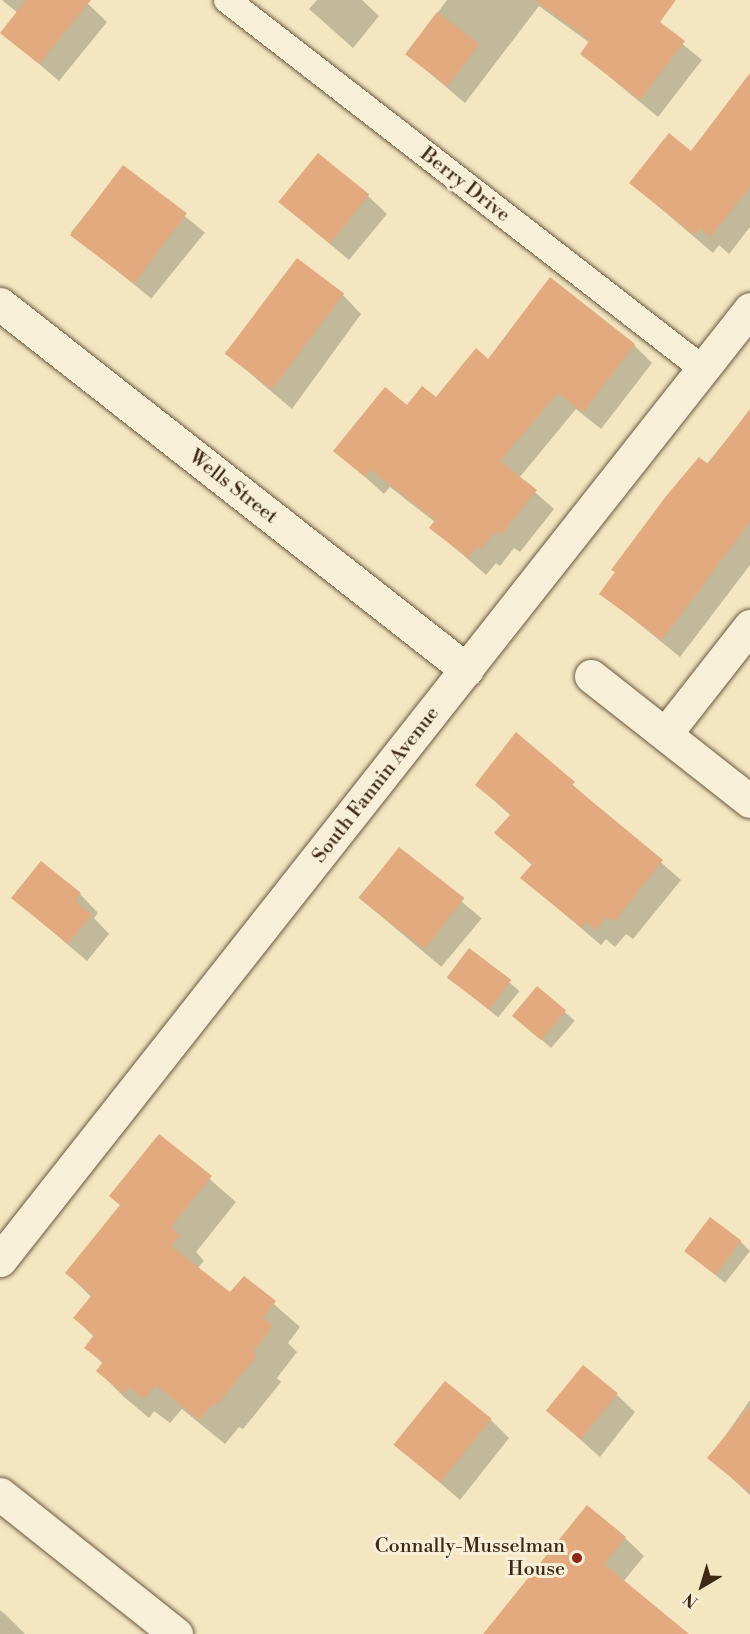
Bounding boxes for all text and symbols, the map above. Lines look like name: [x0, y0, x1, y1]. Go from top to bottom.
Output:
street label: Berry Drive: [415, 143, 515, 227]
street label: Wells Street: [184, 445, 282, 529]
street label: South Fannin Avenue: [307, 702, 445, 868]
place label: Connally-Musselman House: [375, 1534, 565, 1581]
marker: Connally-Musselman House: [570, 1551, 584, 1565]
north arrow: [672, 1556, 732, 1616]
text: N: [680, 1588, 702, 1612]

